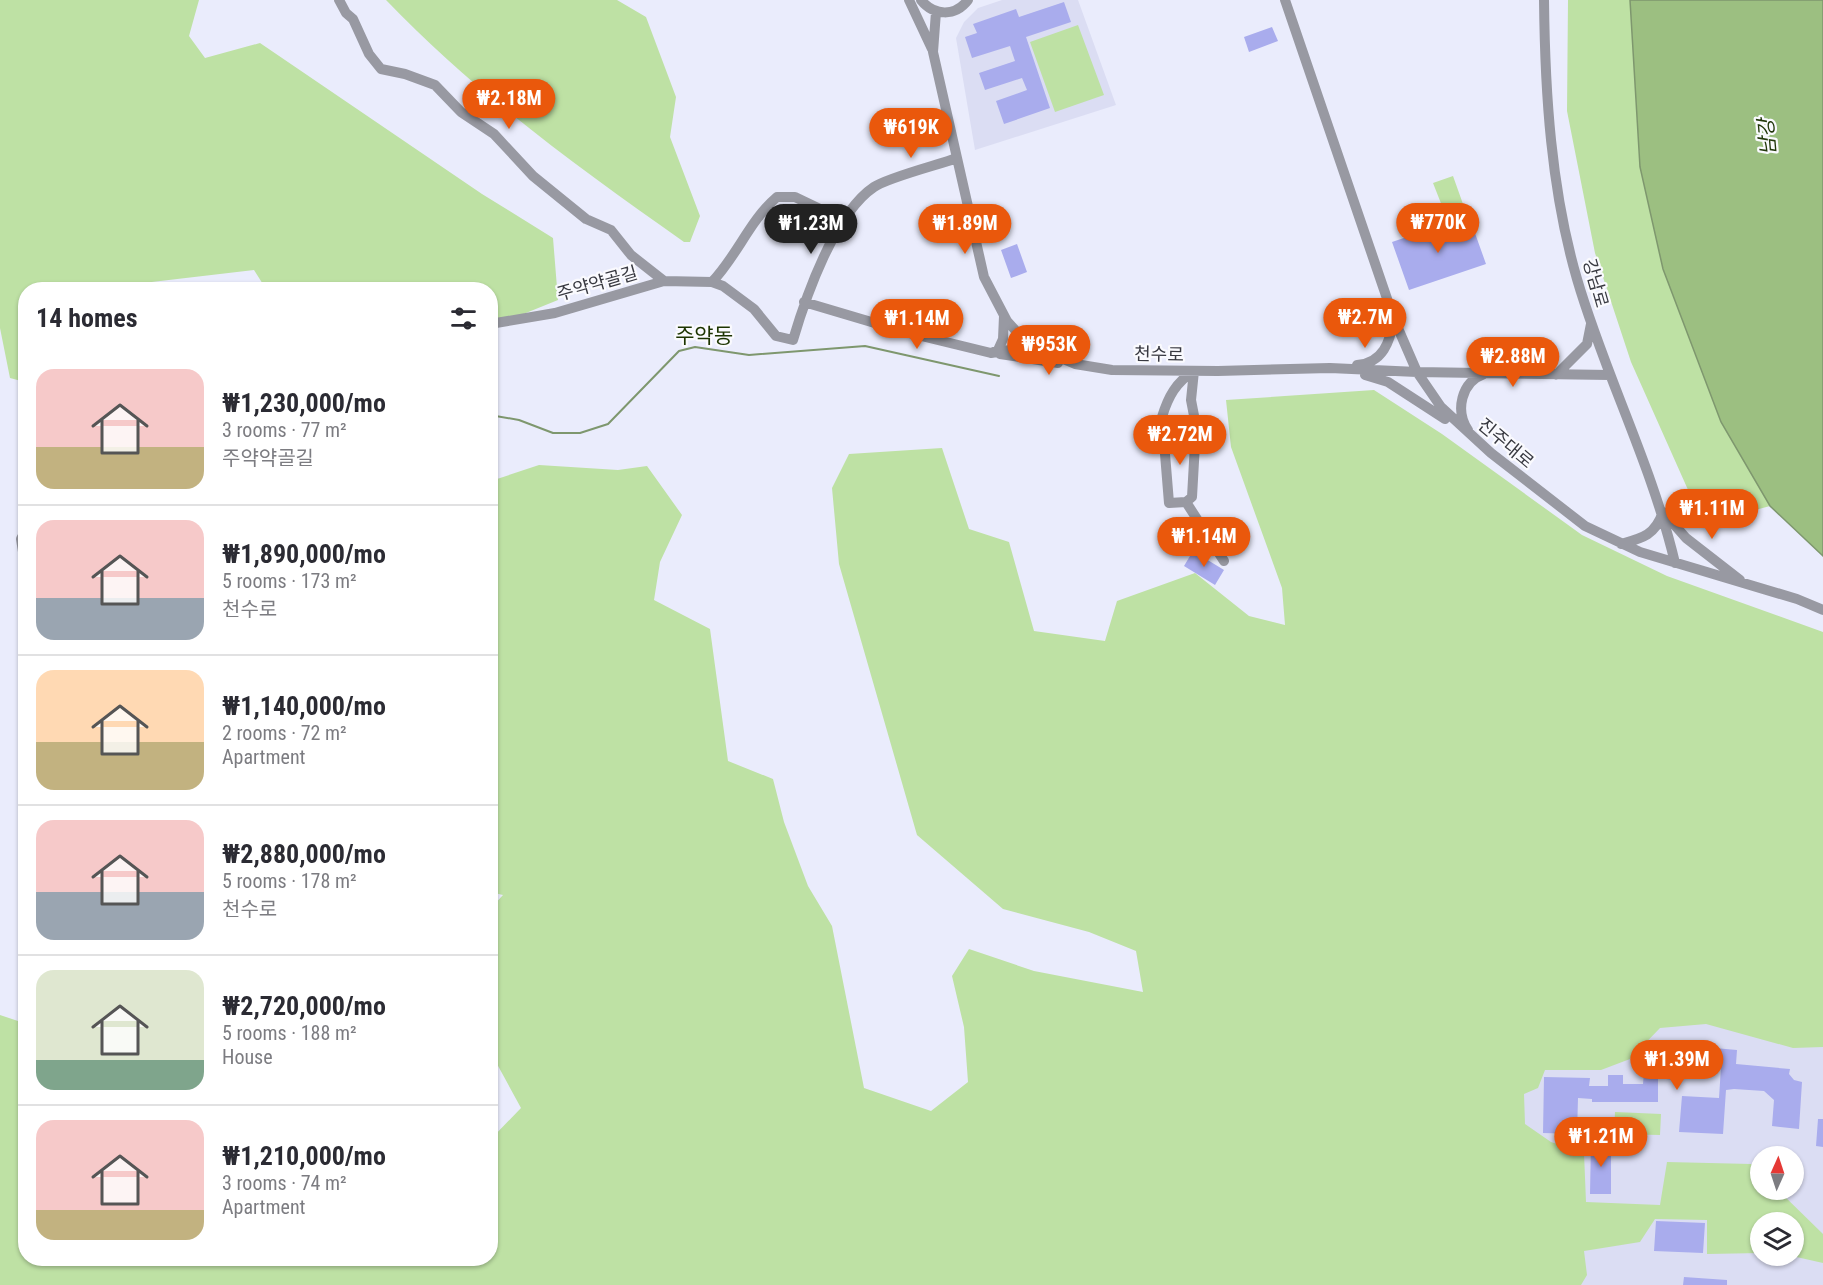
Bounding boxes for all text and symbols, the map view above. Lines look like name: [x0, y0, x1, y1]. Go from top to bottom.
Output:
pin: ₩2.18M: [460, 79, 558, 130]
text: ₩2.18M: [476, 86, 542, 110]
pin: ₩619K: [869, 108, 953, 159]
text: ₩619K: [883, 115, 939, 139]
water label: 남강: [1753, 115, 1781, 156]
pin: ₩770K: [1396, 203, 1480, 254]
pin: ₩1.23M: [762, 204, 860, 255]
pin: ₩1.89M: [916, 204, 1014, 255]
text: ₩770K: [1410, 210, 1466, 234]
text: ₩1.23M: [778, 211, 844, 235]
text: ₩1.89M: [932, 211, 998, 235]
street label: 강남로: [1579, 256, 1613, 310]
street label: 주약약골길: [554, 261, 640, 305]
pin: ₩2.7M: [1323, 298, 1407, 349]
pin: ₩1.14M: [868, 299, 966, 350]
icon: filters: [447, 302, 480, 335]
text: 14 homes: [36, 303, 138, 333]
text: ₩2.7M: [1337, 305, 1393, 329]
text: ₩1.14M: [884, 306, 950, 330]
district label: 주약동: [675, 324, 733, 348]
pin: ₩953K: [1007, 325, 1091, 376]
text: ₩953K: [1021, 332, 1077, 356]
pin: ₩2.88M: [1464, 337, 1562, 388]
street label: 천수로: [1134, 343, 1184, 365]
text: ₩2.88M: [1480, 344, 1546, 368]
text: ₩1,230,000/mo: [222, 388, 386, 418]
icon: home: [84, 393, 156, 465]
street label: 진주대로: [1474, 414, 1538, 472]
pin: ₩2.72M: [1131, 415, 1229, 466]
text: 3 rooms · 77 m²: [222, 418, 347, 442]
text: ₩2.72M: [1147, 422, 1213, 446]
text: 주약약골길: [222, 446, 314, 470]
pin: ₩1.11M: [1663, 489, 1761, 540]
text: ₩1.11M: [1679, 496, 1745, 520]
pin: ₩1.14M: [1155, 517, 1253, 568]
text: ₩1.14M: [1171, 524, 1237, 548]
text: ₩1,890,000/mo: [222, 539, 386, 569]
icon: home: [84, 544, 156, 616]
text: 5 rooms · 173 m²: [222, 569, 357, 593]
text: 천수로: [222, 597, 277, 621]
text: ₩1,140,000/mo: [222, 691, 386, 721]
icon: home: [84, 694, 156, 766]
text: 2 rooms · 72 m²: [222, 721, 347, 745]
text: Apartment: [222, 745, 306, 769]
text: ₩2,880,000/mo: [222, 839, 386, 869]
icon: home: [84, 844, 156, 916]
text: 5 rooms · 178 m²: [222, 869, 357, 893]
text: 천수로: [222, 897, 277, 921]
text: ₩2,720,000/mo: [222, 991, 386, 1021]
icon: home: [84, 994, 156, 1066]
text: 5 rooms · 188 m²: [222, 1021, 357, 1045]
pin: ₩1.39M: [1628, 1040, 1726, 1091]
text: House: [222, 1045, 273, 1069]
text: ₩1.39M: [1644, 1047, 1710, 1071]
pin: ₩1.21M: [1552, 1117, 1650, 1168]
text: ₩1.21M: [1568, 1124, 1634, 1148]
text: ₩1,210,000/mo: [222, 1141, 386, 1171]
icon: home: [84, 1144, 156, 1216]
north arrow: [1750, 1146, 1804, 1200]
map controls: [1750, 1146, 1804, 1266]
text: 3 rooms · 74 m²: [222, 1171, 347, 1195]
text: Apartment: [222, 1195, 306, 1219]
button: layers: [1750, 1212, 1804, 1266]

